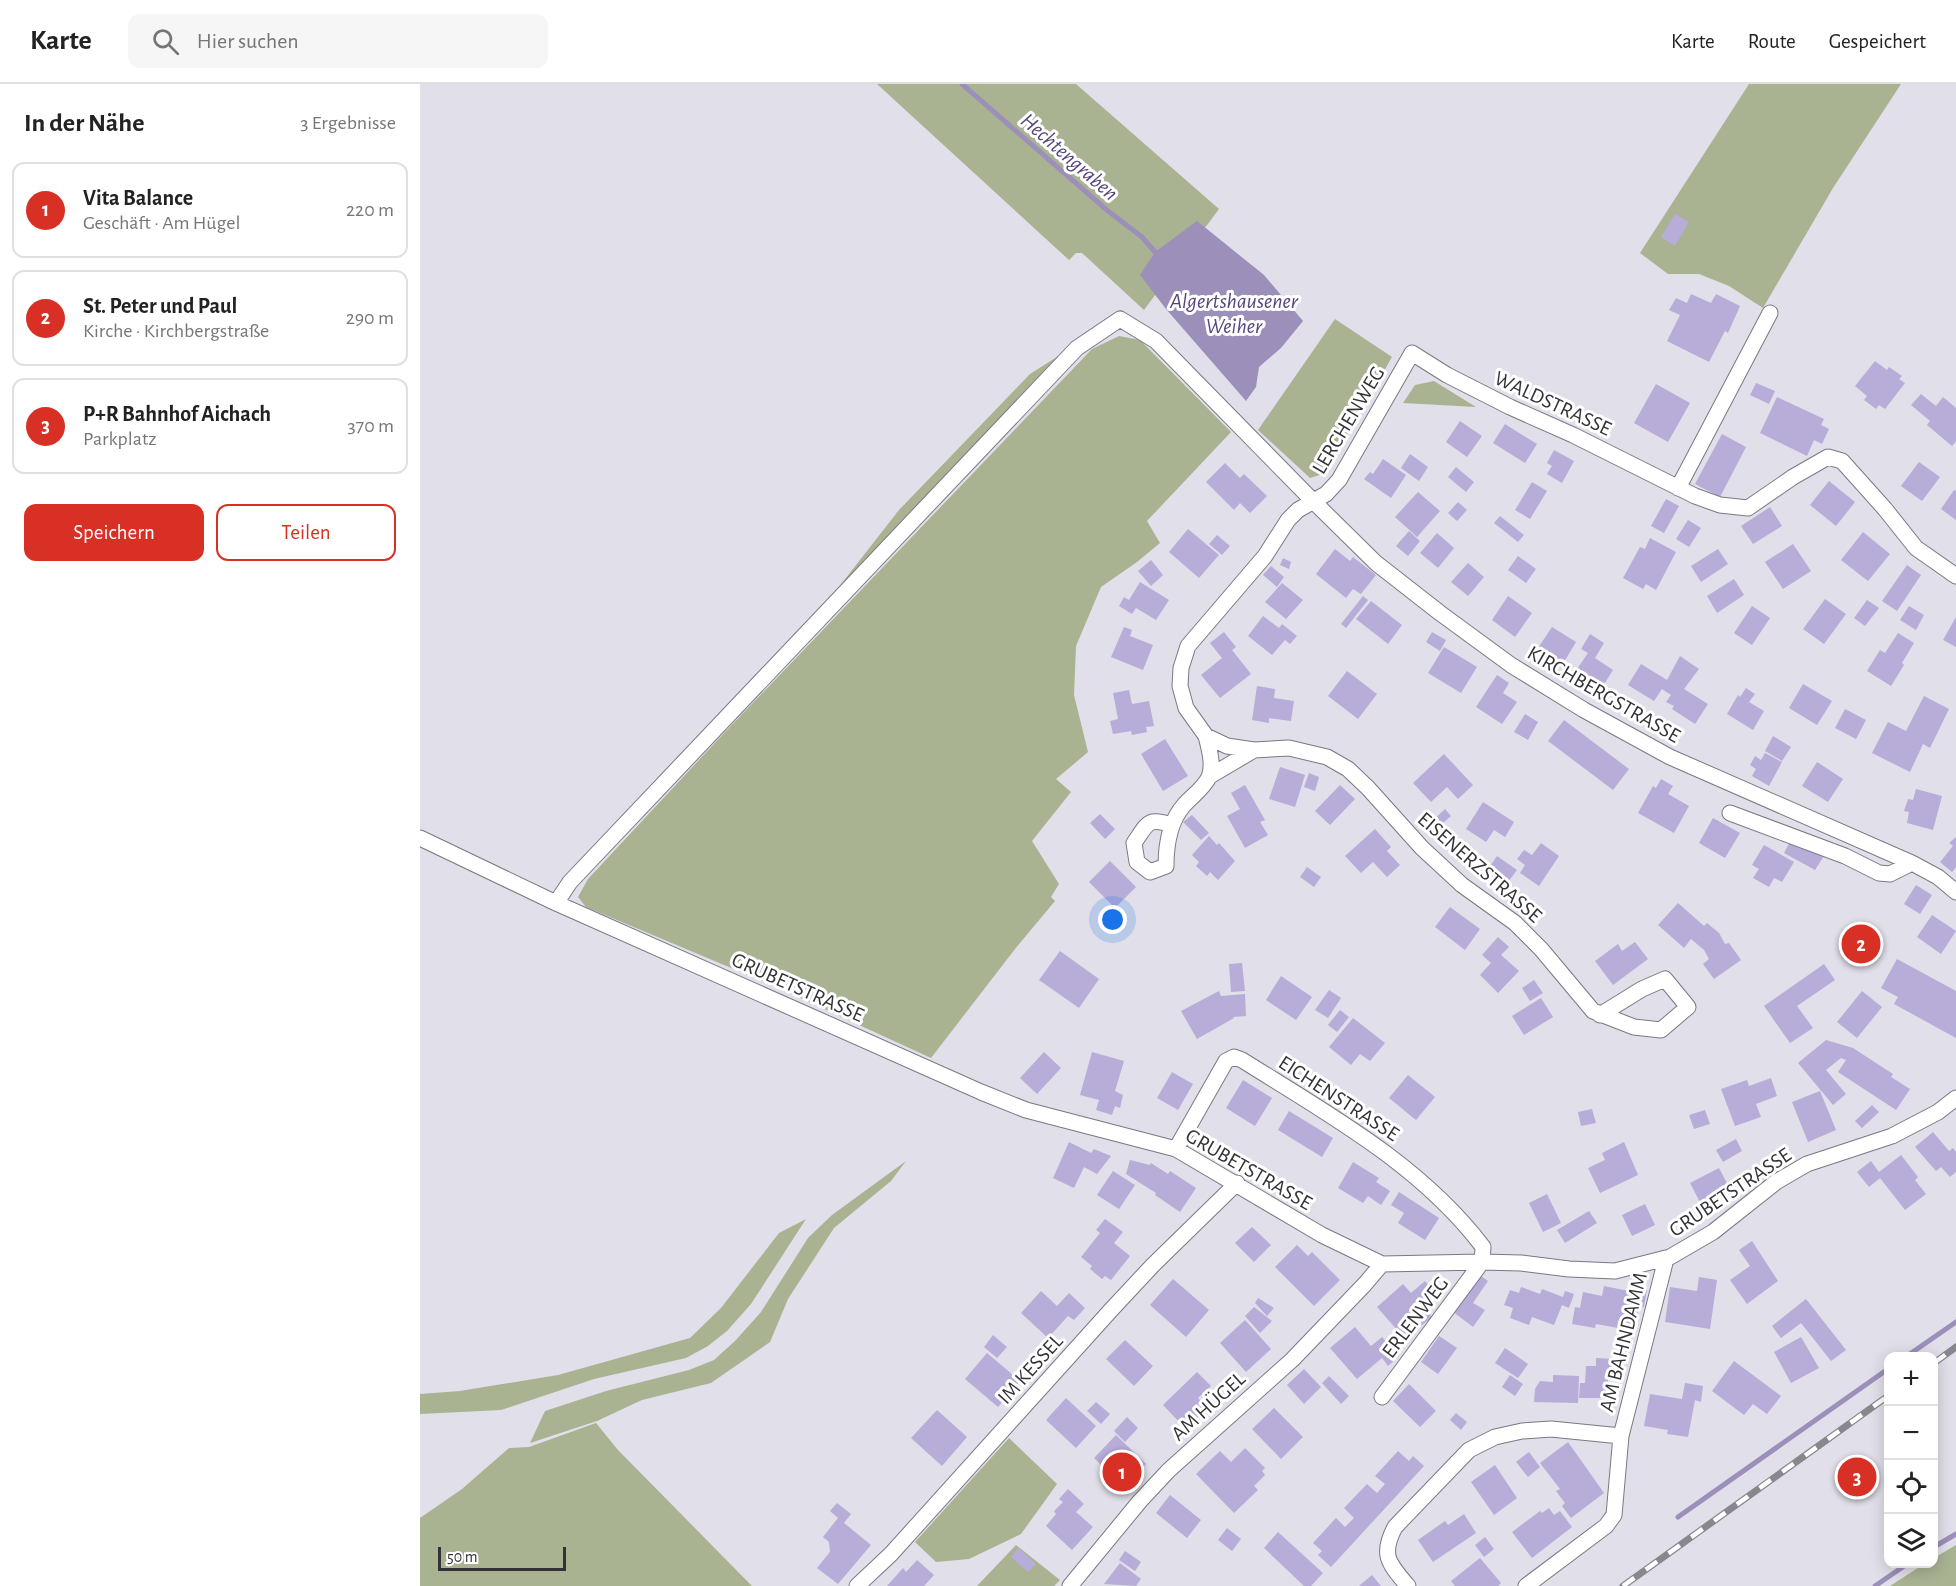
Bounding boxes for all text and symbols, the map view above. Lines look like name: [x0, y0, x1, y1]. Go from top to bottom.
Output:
search box: [128, 14, 548, 68]
icon: search: [149, 25, 182, 58]
text: Karte: [30, 27, 92, 55]
text: Hier suchen: [197, 30, 299, 52]
text: Karte: [1671, 31, 1715, 52]
text: Route: [1748, 31, 1796, 52]
text: Gespeichert: [1829, 31, 1926, 52]
water label: Hechtengraben: [1017, 109, 1122, 205]
text: In der Nähe: [24, 110, 144, 136]
text: 3 Ergebnisse: [300, 113, 396, 133]
text: Vita Balance: [83, 187, 193, 209]
text: 1: [42, 200, 49, 220]
text: 220 m: [346, 200, 394, 220]
text: Geschäft · Am Hügel: [83, 213, 240, 233]
water label: Algertshausener Weiher: [1169, 290, 1299, 337]
text: St. Peter und Paul: [83, 295, 237, 317]
text: 2: [41, 308, 50, 328]
text: 290 m: [346, 308, 394, 328]
text: Kirche · Kirchbergstraße: [83, 321, 269, 341]
street label: LERCHENWEG: [1308, 363, 1389, 477]
street label: WALDSTRASSE: [1491, 367, 1614, 440]
text: P+R Bahnhof Aichach: [83, 403, 271, 425]
text: 3: [41, 416, 50, 436]
text: 370 m: [348, 416, 394, 436]
text: Parkplatz: [83, 429, 157, 449]
button: Speichern: [24, 504, 204, 561]
button: Teilen: [216, 504, 396, 561]
street label: KIRCHBERGSTRASSE: [1524, 642, 1684, 747]
street label: EISENERZSTRASSE: [1414, 808, 1546, 927]
your location: [1098, 905, 1127, 934]
pin: 2: [1842, 922, 1880, 966]
street label: GRUBETSTRASSE: [729, 949, 867, 1026]
street label: EICHENSTRASSE: [1275, 1052, 1403, 1145]
street label: GRUBETSTRASSE: [1182, 1125, 1315, 1214]
street label: GRUBETSTRASSE: [1666, 1144, 1795, 1241]
street label: AM BAHNDAMM: [1596, 1270, 1651, 1414]
street label: ERLENWEG: [1378, 1273, 1453, 1362]
street label: IM KESSEL: [994, 1330, 1067, 1408]
map controls: [1884, 1352, 1938, 1568]
button: +: [1884, 1352, 1938, 1406]
street label: AM HÜGEL: [1167, 1367, 1249, 1445]
button: −: [1884, 1406, 1938, 1460]
pin: 1: [1102, 1450, 1142, 1494]
pin: 3: [1838, 1454, 1876, 1500]
button: locate: [1884, 1460, 1938, 1514]
button: layers: [1884, 1514, 1938, 1568]
scale bar: [438, 1544, 566, 1572]
text: 50 m: [447, 1549, 478, 1565]

